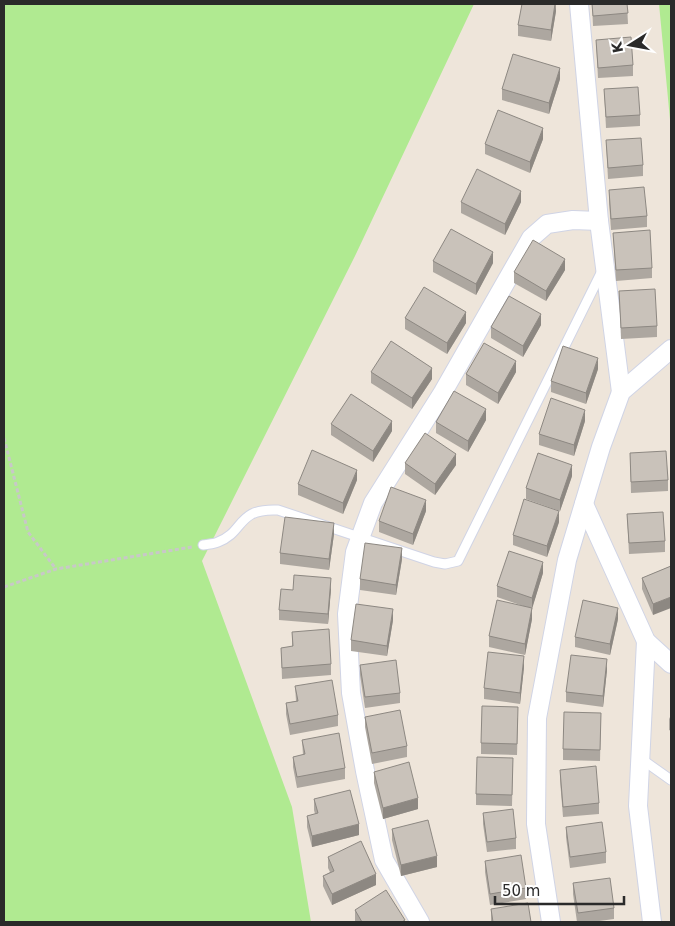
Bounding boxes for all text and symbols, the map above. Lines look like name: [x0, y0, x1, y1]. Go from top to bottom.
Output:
north arrow: [605, 20, 655, 70]
text: K: [608, 40, 626, 54]
scale bar: [495, 874, 624, 906]
text: 50 m: [502, 882, 540, 900]

